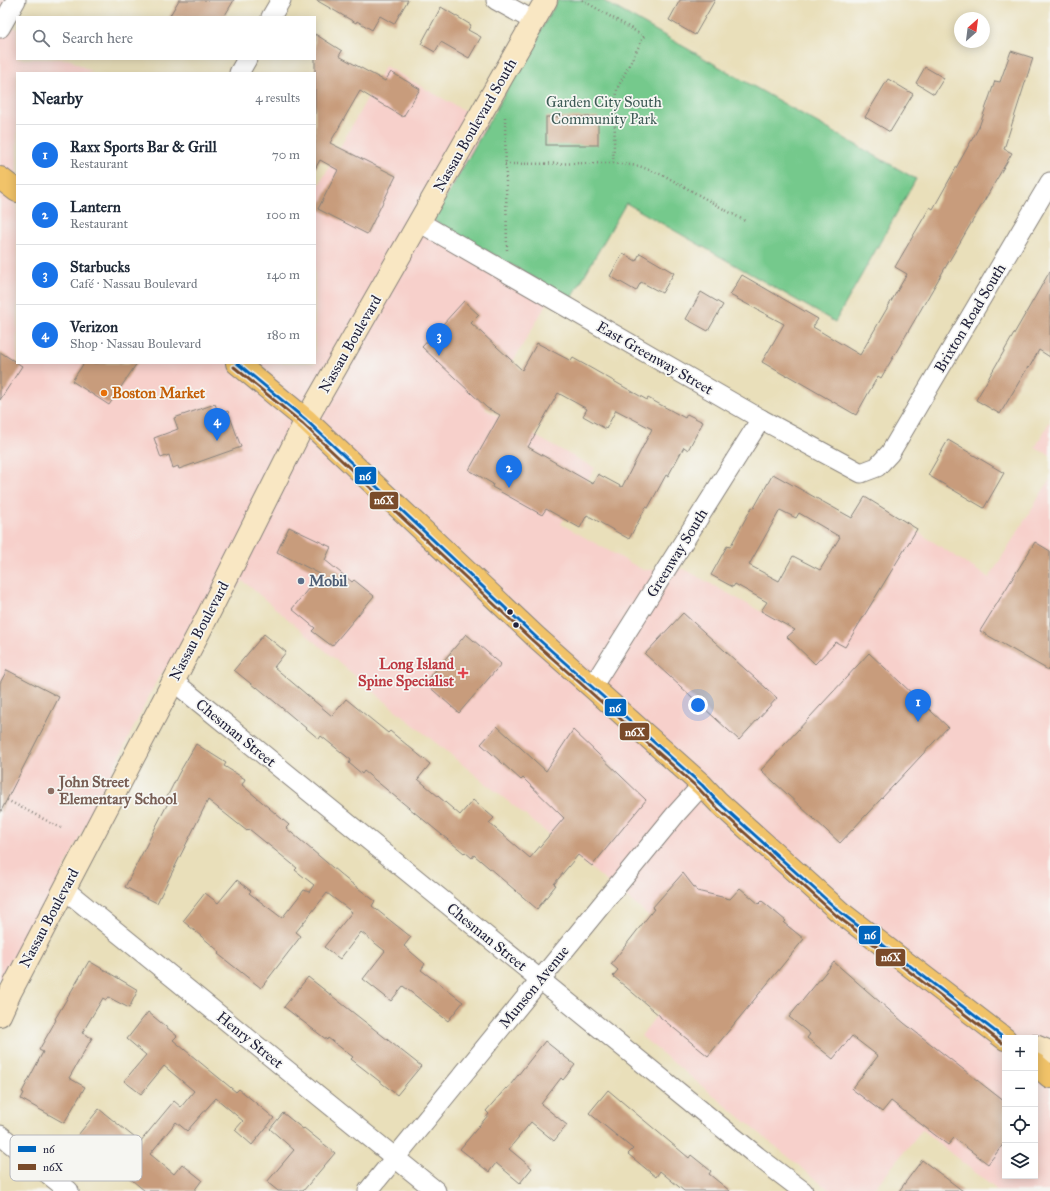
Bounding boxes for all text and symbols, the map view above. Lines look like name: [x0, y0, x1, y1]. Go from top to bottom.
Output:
north arrow: [954, 12, 990, 48]
search box: [16, 16, 316, 60]
icon: search: [30, 27, 52, 49]
text: Search here: [62, 29, 133, 47]
street label: Nassau Boulevard South: [430, 55, 521, 195]
text: Nearby: [32, 88, 83, 109]
text: 4 results: [255, 90, 300, 106]
park label: Garden City South Community Park: [546, 93, 663, 128]
text: Raxx Sports Bar & Grill: [70, 138, 217, 156]
text: 1: [42, 147, 48, 163]
text: 70 m: [272, 147, 300, 163]
text: Restaurant: [70, 156, 128, 172]
text: Lantern: [70, 198, 121, 216]
text: 2: [42, 207, 48, 223]
text: 100 m: [266, 207, 300, 223]
text: Restaurant: [70, 216, 128, 232]
text: Starbucks: [70, 258, 130, 276]
street label: Brixton Road South: [930, 260, 1010, 376]
text: 3: [42, 267, 48, 283]
text: 140 m: [266, 267, 300, 283]
text: Café · Nassau Boulevard: [70, 276, 197, 292]
street label: Nassau Boulevard: [315, 292, 385, 396]
street label: East Greenway Street: [594, 317, 717, 399]
text: Verizon: [70, 318, 118, 336]
pin: 3: [426, 323, 452, 356]
text: 4: [41, 327, 49, 343]
text: 180 m: [267, 327, 300, 343]
text: Shop · Nassau Boulevard: [70, 336, 201, 352]
place label: Boston Market: [112, 384, 206, 402]
marker: Boston Market: [99, 388, 109, 398]
pin: 4: [204, 408, 230, 441]
pin: 2: [496, 455, 522, 488]
line badge: n6: [354, 466, 377, 485]
text: n6: [359, 470, 372, 483]
line badge: n6X: [369, 491, 399, 510]
text: n6X: [374, 494, 395, 507]
street label: Greenway South: [643, 505, 712, 601]
place label: Mobil: [309, 572, 348, 590]
marker: Mobil: [296, 576, 306, 586]
street label: Nassau Boulevard: [165, 578, 233, 684]
unlabelled marker: [505, 607, 515, 617]
unlabelled marker: [511, 620, 521, 630]
place label: Long Island Spine Specialist: [358, 655, 455, 691]
marker: Long Island Spine Specialist: [457, 667, 469, 679]
pin: 1: [905, 689, 931, 722]
street label: Chesman Street: [192, 695, 280, 771]
your location: [688, 695, 708, 715]
line badge: n6: [604, 698, 627, 717]
text: n6: [609, 702, 622, 715]
line badge: n6X: [619, 722, 650, 741]
text: n6X: [625, 726, 646, 739]
place label: John Street Elementary School: [57, 773, 178, 809]
marker: John Street Elementary School: [46, 786, 56, 796]
street label: Nassau Boulevard: [15, 865, 83, 971]
street label: Chesman Street: [443, 899, 531, 975]
line badge: n6: [858, 925, 881, 945]
text: n6: [864, 929, 877, 942]
street label: Munson Avenue: [495, 942, 573, 1032]
line badge: n6X: [875, 948, 906, 967]
text: n6X: [881, 951, 902, 964]
street label: Henry Street: [213, 1008, 287, 1073]
map controls: [1002, 1035, 1038, 1179]
button: +: [1002, 1035, 1038, 1071]
button: −: [1002, 1071, 1038, 1107]
button: locate: [1002, 1107, 1038, 1143]
legend: [10, 1135, 142, 1181]
text: n6: [43, 1143, 55, 1156]
button: layers: [1002, 1143, 1038, 1179]
text: n6X: [43, 1161, 64, 1174]

